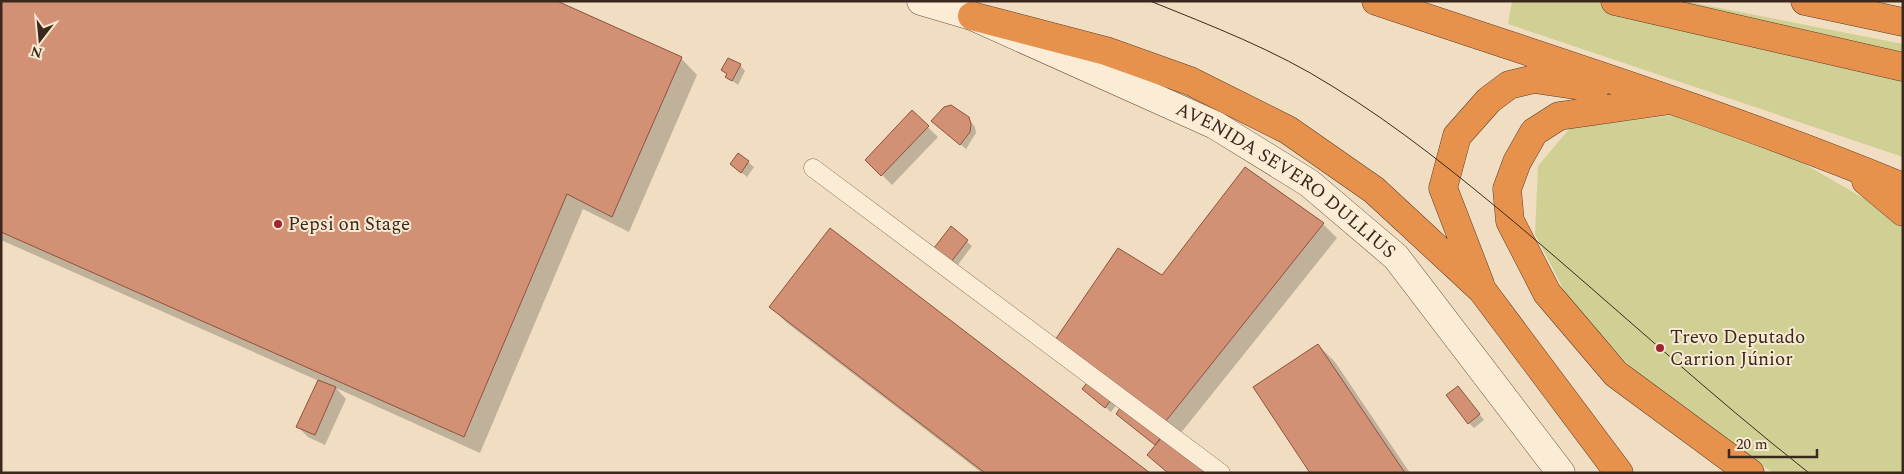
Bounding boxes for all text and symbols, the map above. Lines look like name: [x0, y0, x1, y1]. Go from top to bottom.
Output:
north arrow: [15, 15, 65, 65]
text: N: [28, 40, 45, 64]
street label: AVENIDA SEVERO DULLIUS: [1171, 95, 1402, 266]
place label: Pepsi on Stage: [288, 210, 410, 239]
marker: Pepsi on Stage: [272, 218, 284, 230]
place label: Trevo Deputado Carrion Júnior: [1670, 323, 1805, 374]
marker: Trevo Deputado Carrion Júnior: [1654, 342, 1666, 354]
scale bar: [1729, 426, 1816, 458]
text: 20 m: [1736, 433, 1768, 456]

